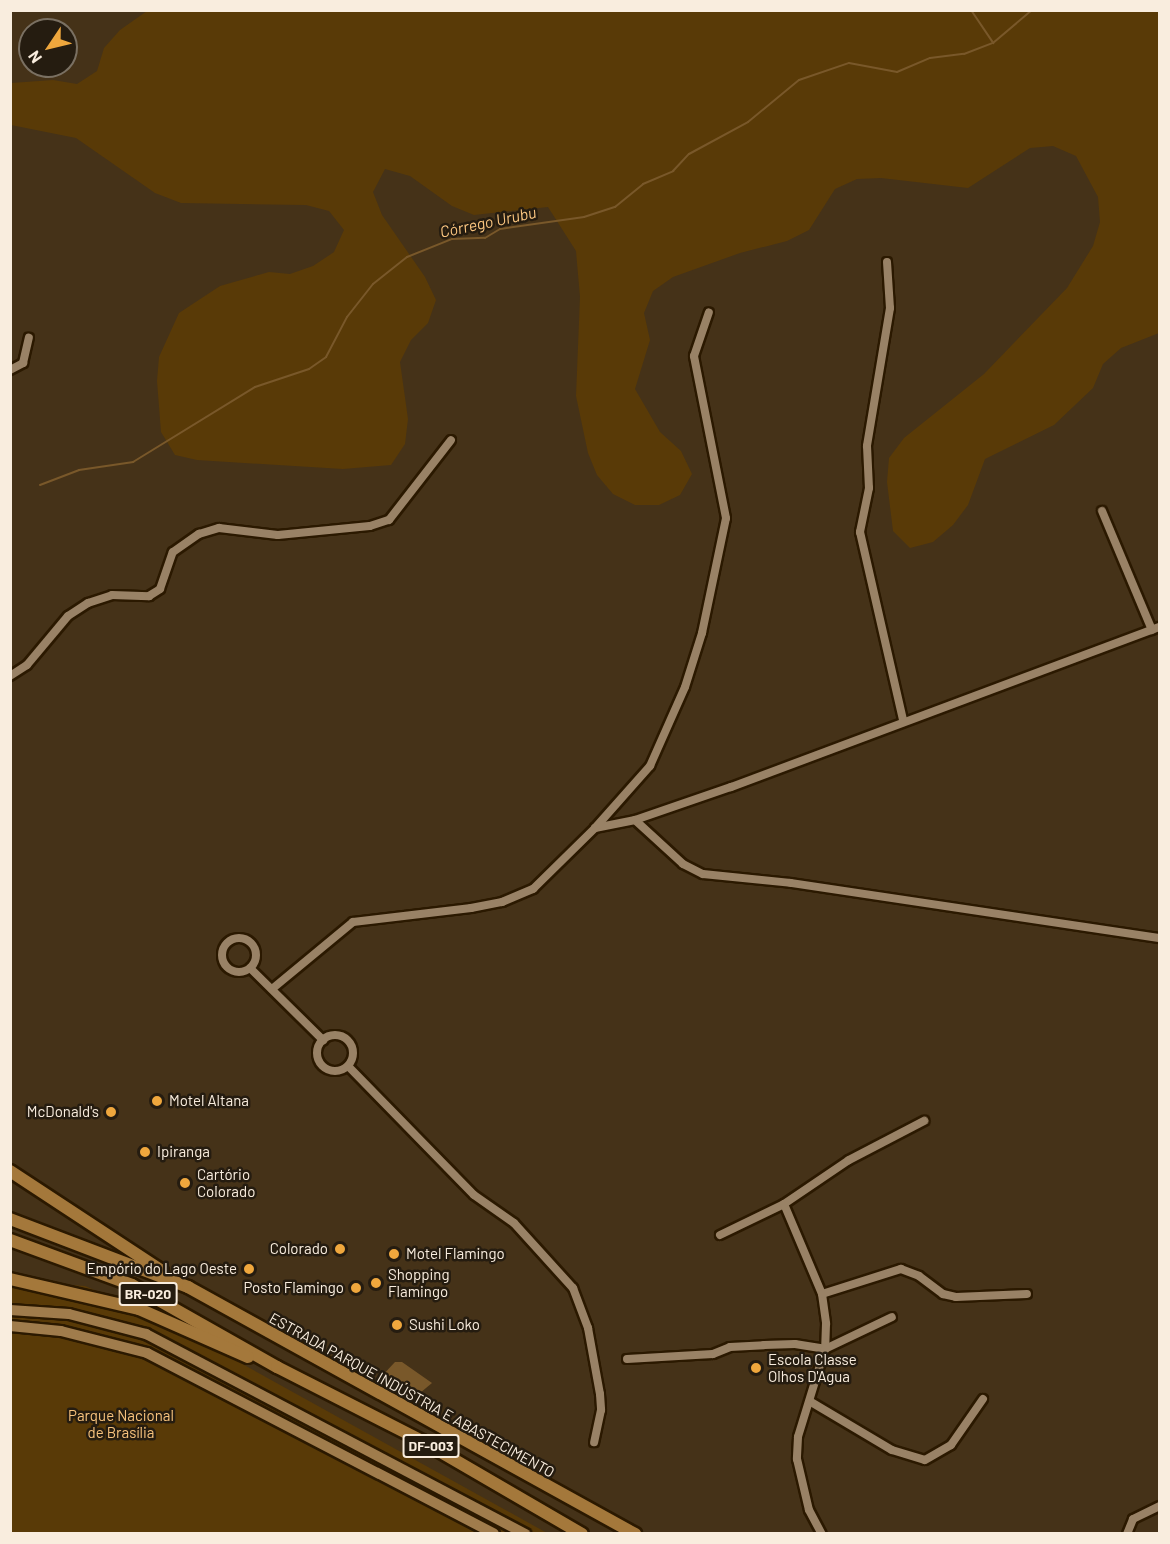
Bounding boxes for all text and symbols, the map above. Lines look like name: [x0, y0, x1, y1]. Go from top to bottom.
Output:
north arrow: [18, 18, 78, 78]
text: N: [24, 48, 45, 67]
water label: Córrego Urubu: [438, 202, 538, 242]
place label: Motel Altana: [169, 1092, 249, 1110]
marker: Motel Altana: [150, 1094, 164, 1108]
place label: McDonald's: [27, 1103, 99, 1121]
marker: McDonald's: [104, 1105, 118, 1119]
place label: Ipiranga: [157, 1143, 210, 1161]
marker: Ipiranga: [138, 1145, 152, 1159]
place label: Cartório Colorado: [197, 1165, 255, 1200]
marker: Cartório Colorado: [178, 1176, 192, 1190]
place label: Colorado: [270, 1240, 328, 1258]
marker: Colorado: [333, 1242, 347, 1256]
place label: Motel Flamingo: [406, 1245, 505, 1263]
marker: Motel Flamingo: [387, 1247, 401, 1261]
place label: Empório do Lago Oeste: [86, 1260, 237, 1278]
marker: Empório do Lago Oeste: [242, 1262, 256, 1276]
place label: Shopping Flamingo: [388, 1265, 449, 1300]
marker: Shopping Flamingo: [369, 1276, 383, 1290]
place label: Posto Flamingo: [243, 1279, 344, 1297]
marker: Posto Flamingo: [349, 1281, 363, 1295]
road number: BR-020: [118, 1283, 178, 1305]
street label: ESTRADA PARQUE INDÚSTRIA E ABASTECIMENTO: [266, 1309, 558, 1481]
place label: Sushi Loko: [409, 1316, 480, 1334]
marker: Sushi Loko: [390, 1318, 404, 1332]
place label: Escola Classe Olhos D'Agua: [768, 1350, 857, 1385]
marker: Escola Classe Olhos D'Agua: [749, 1361, 763, 1375]
park label: Parque Nacional de Brasília: [68, 1406, 174, 1441]
road number: DF-003: [402, 1435, 460, 1457]

